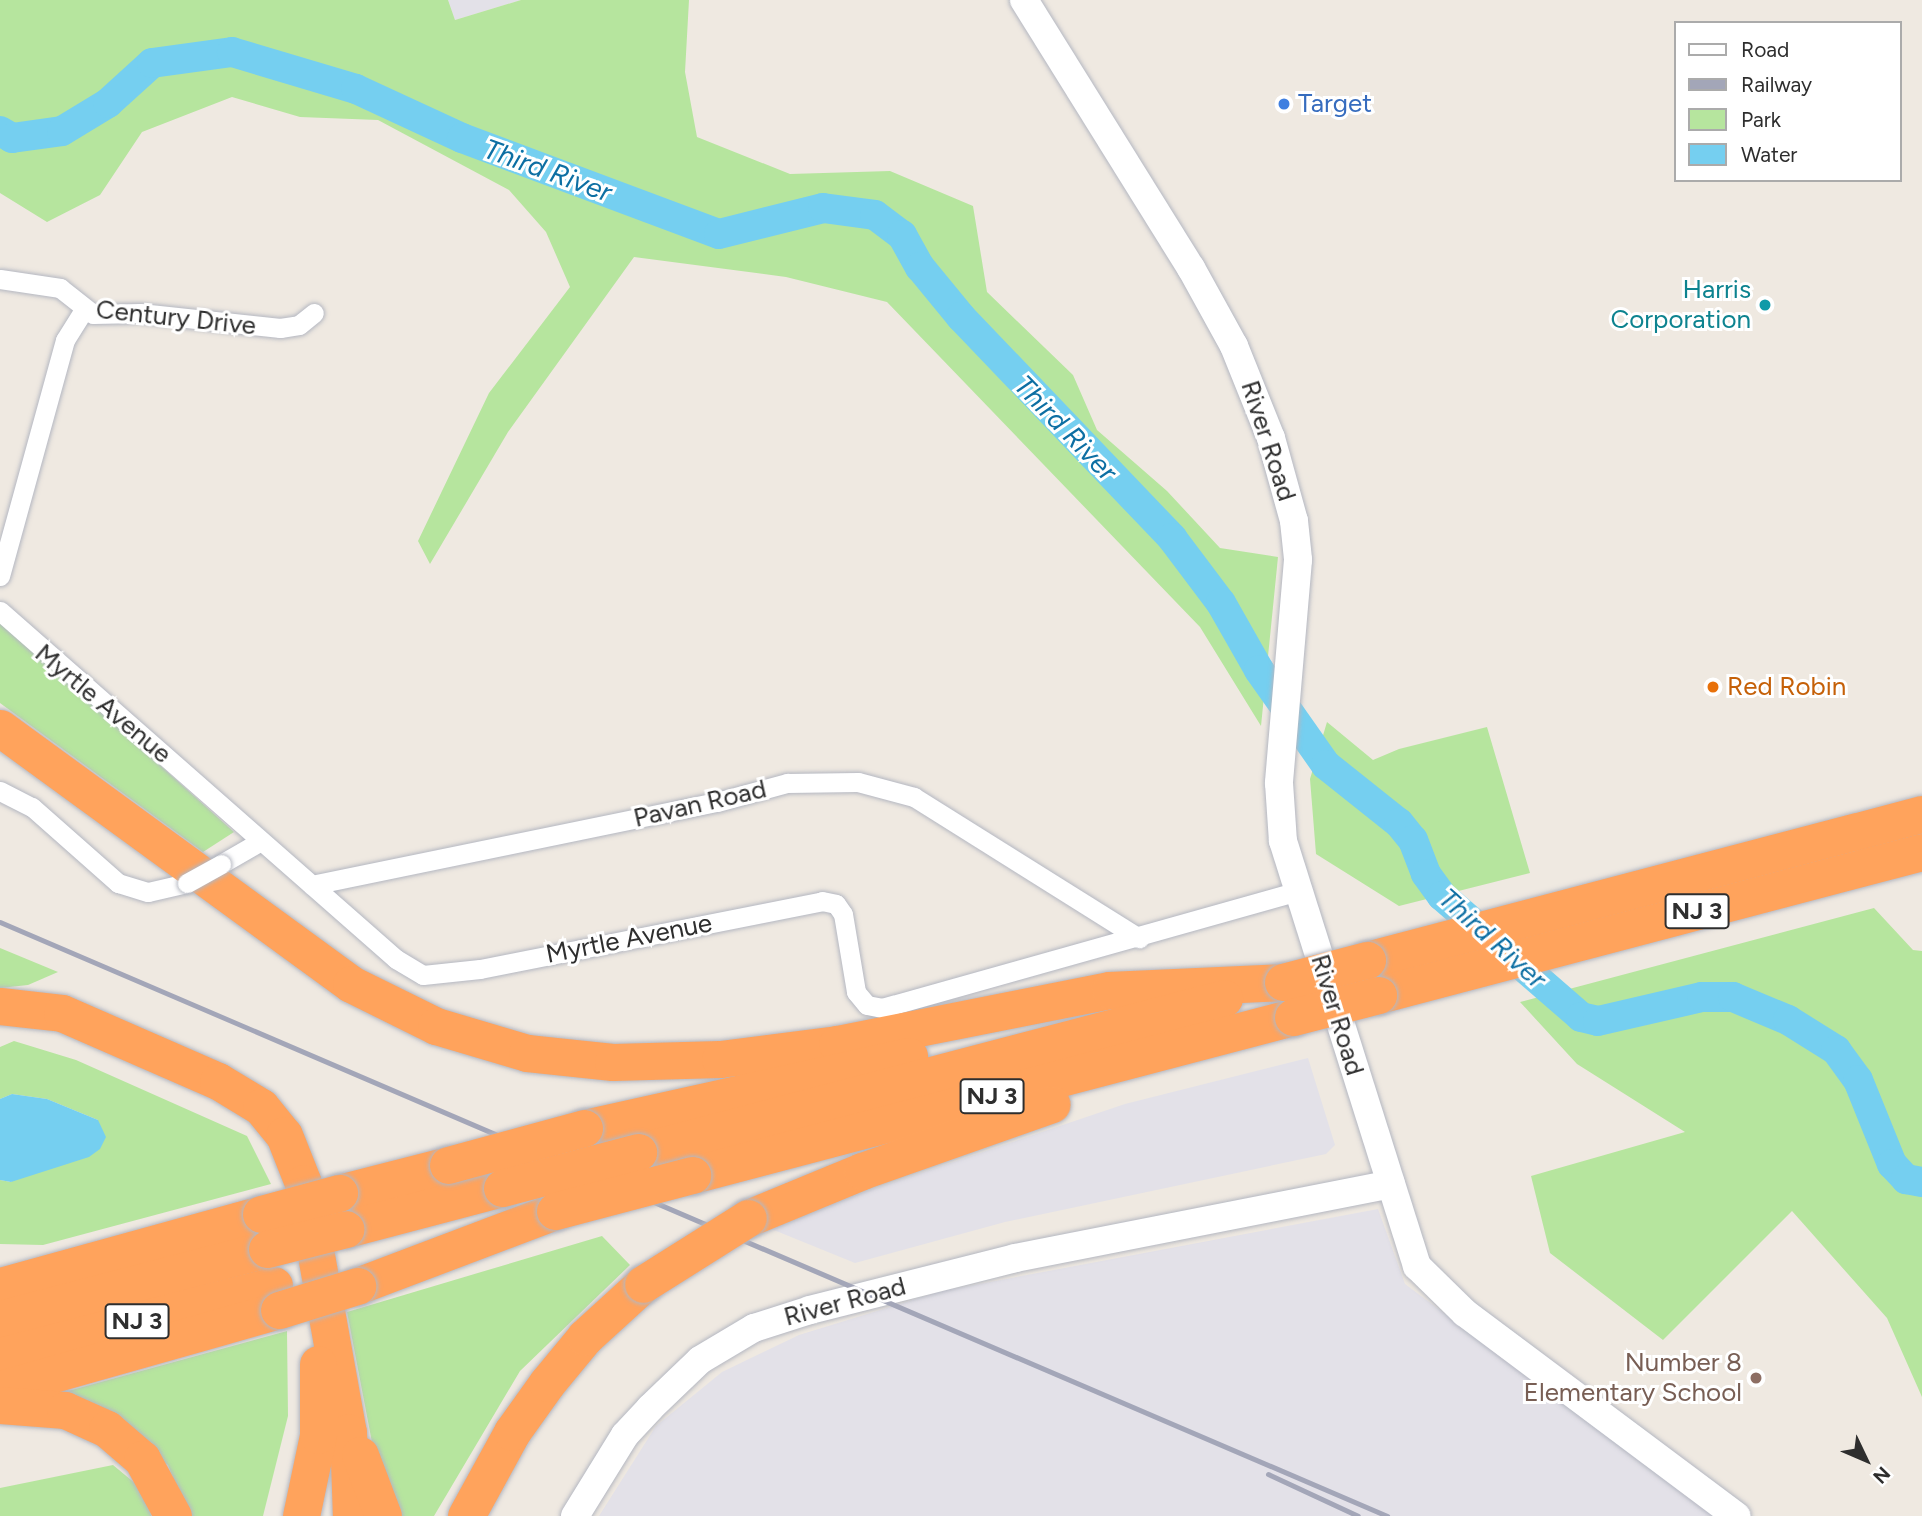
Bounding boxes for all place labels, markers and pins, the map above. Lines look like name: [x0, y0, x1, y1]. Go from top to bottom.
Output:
place label: Target: [1298, 88, 1372, 120]
marker: Target: [1276, 96, 1292, 112]
place label: Harris Corporation: [1610, 274, 1751, 336]
marker: Harris Corporation: [1757, 297, 1773, 313]
place label: Red Robin: [1727, 671, 1846, 703]
marker: Red Robin: [1705, 679, 1721, 695]
place label: Number 8 Elementary School: [1524, 1347, 1742, 1408]
marker: Number 8 Elementary School: [1748, 1370, 1764, 1386]

